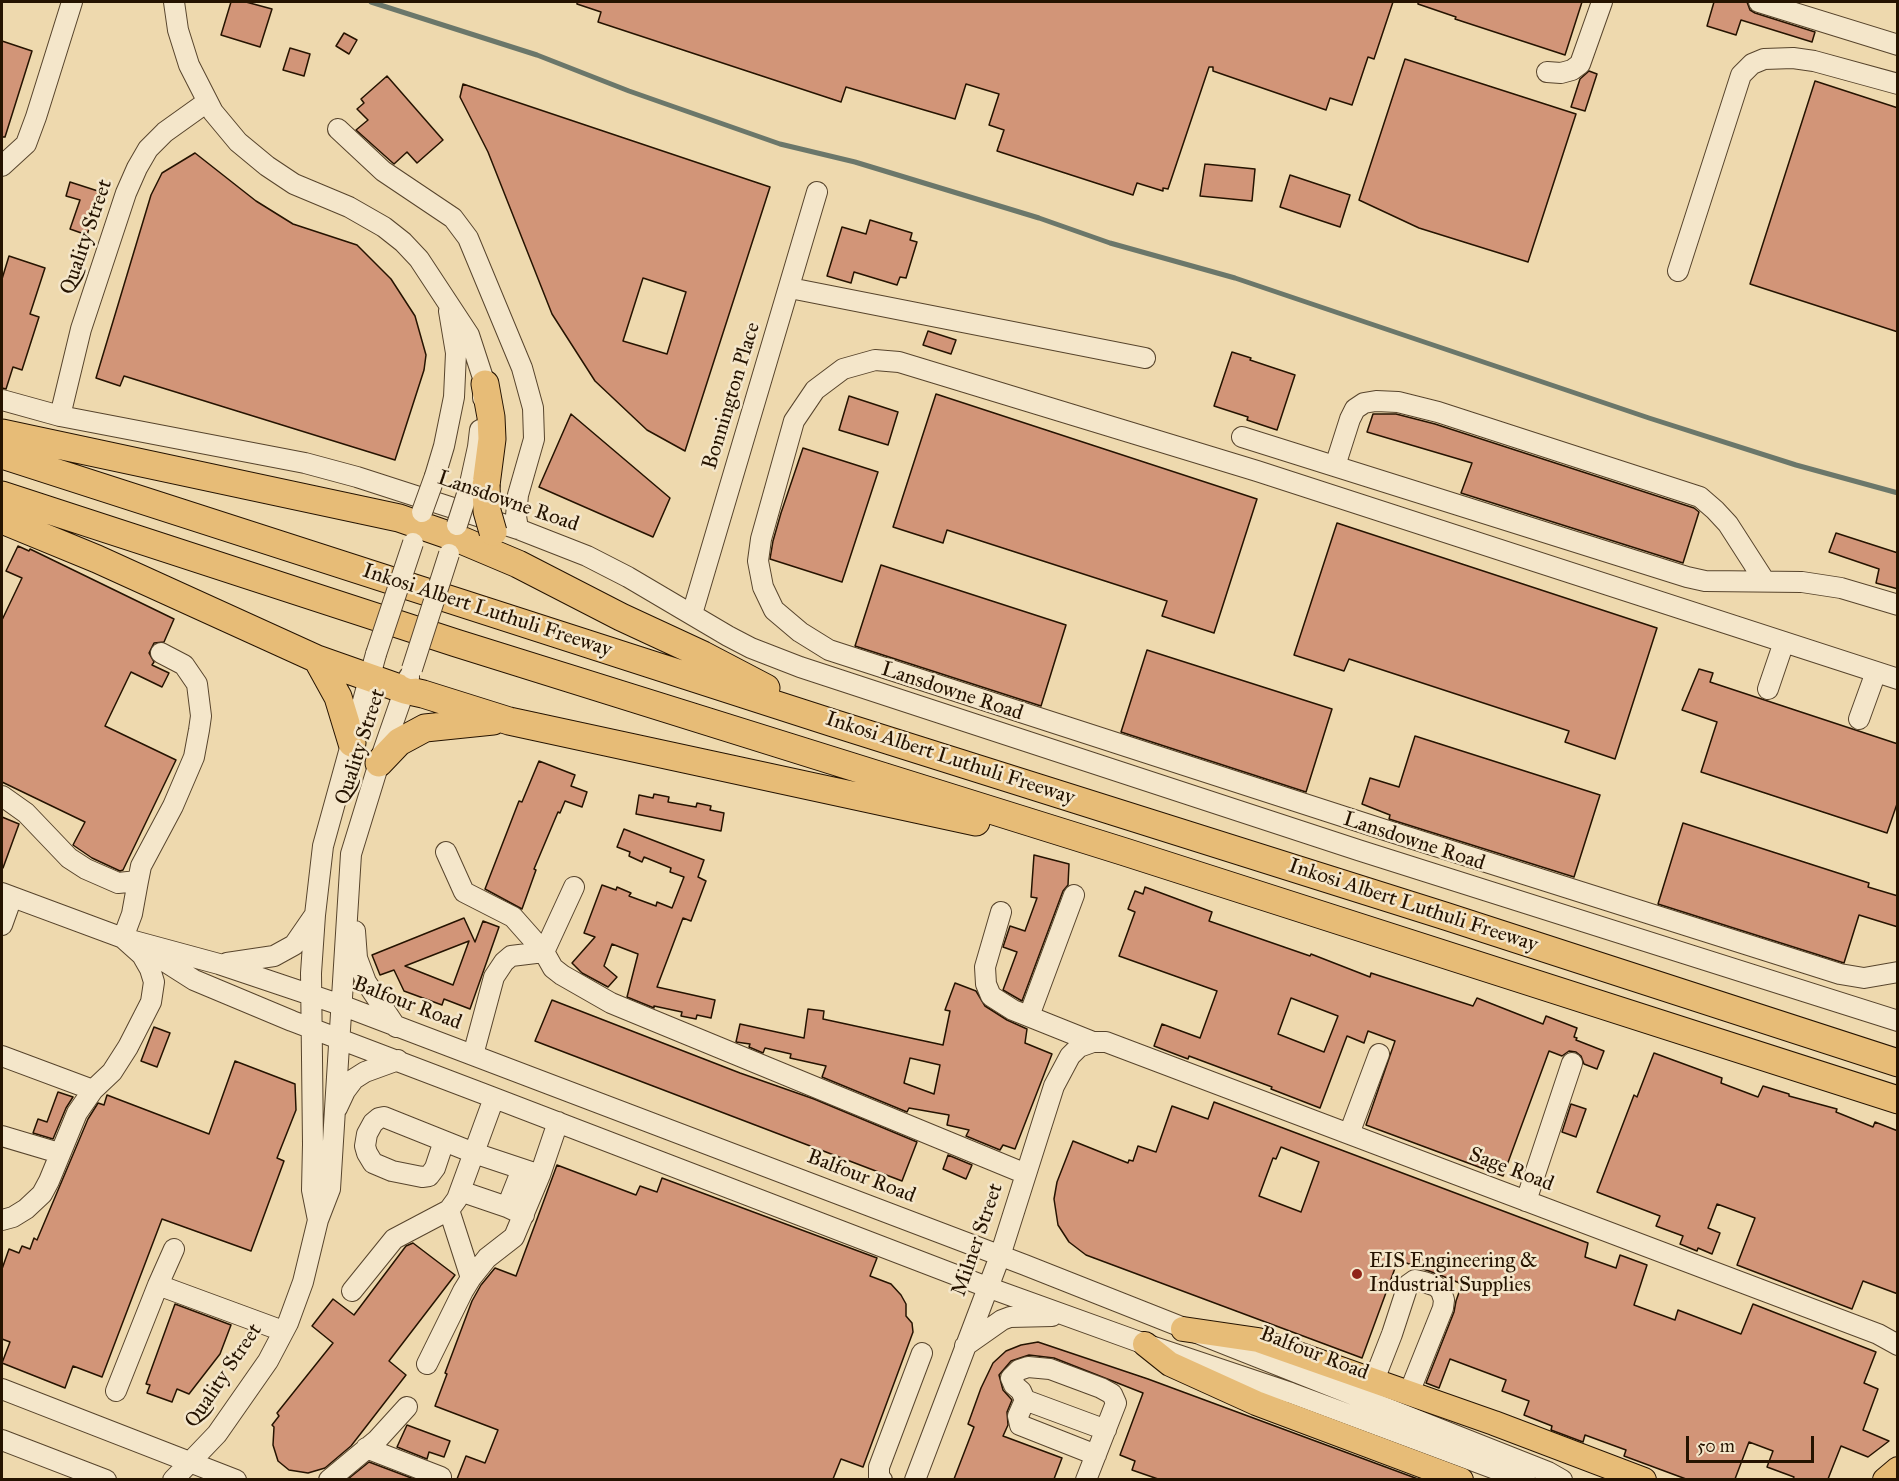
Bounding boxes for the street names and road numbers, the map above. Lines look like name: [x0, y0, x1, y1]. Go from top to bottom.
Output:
street label: Quality Street: [56, 176, 118, 298]
street label: Bonnington Place: [698, 319, 766, 473]
street label: Lansdowne Road: [434, 466, 582, 538]
street label: Inkosi Albert Luthuli Freeway: [359, 559, 615, 663]
street label: Lansdowne Road: [878, 657, 1026, 727]
street label: Quality Street: [330, 686, 392, 808]
street label: Inkosi Albert Luthuli Freeway: [822, 707, 1078, 811]
street label: Lansdowne Road: [1340, 807, 1488, 877]
street label: Inkosi Albert Luthuli Freeway: [1285, 854, 1541, 958]
street label: Balfour Road: [349, 972, 465, 1036]
street label: Sage Road: [1465, 1142, 1557, 1198]
street label: Balfour Road: [803, 1145, 919, 1209]
street label: Milner Street: [947, 1180, 1009, 1300]
street label: Quality Street: [180, 1319, 268, 1433]
street label: Balfour Road: [1256, 1322, 1372, 1386]

